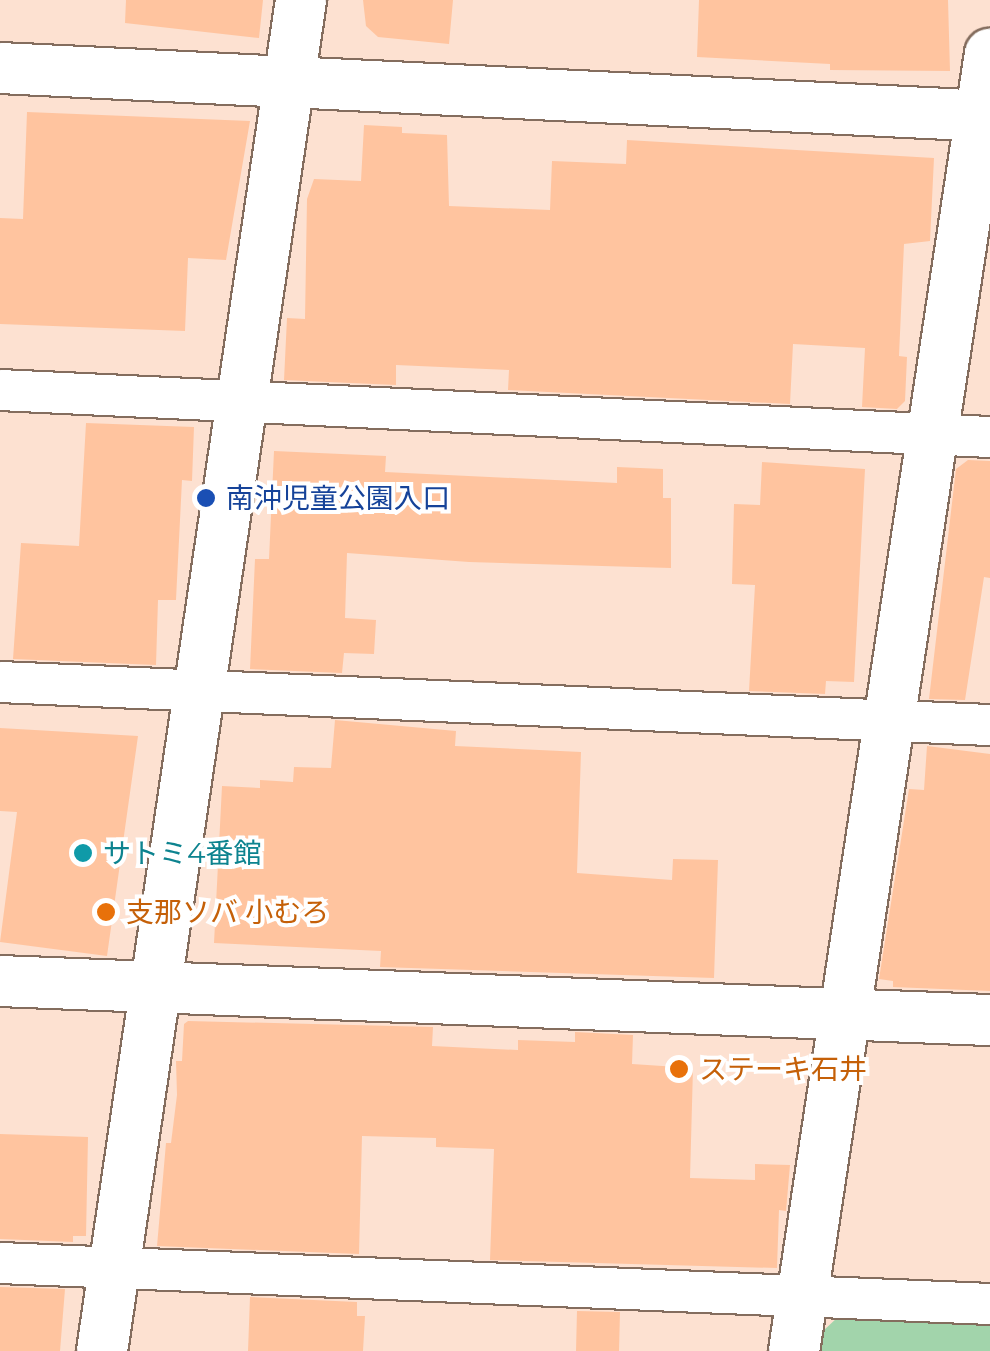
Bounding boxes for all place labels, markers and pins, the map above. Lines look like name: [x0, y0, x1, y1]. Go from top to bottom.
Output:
place label: 南沖児童公園入口: [226, 481, 450, 515]
marker: 南沖児童公園入口: [195, 487, 217, 509]
place label: サトミ4番館: [103, 836, 262, 870]
marker: サトミ4番館: [72, 842, 94, 864]
place label: 支那ソバ 小むろ: [126, 895, 329, 929]
marker: 支那ソバ 小むろ: [95, 901, 117, 923]
place label: ステーキ石井: [699, 1052, 867, 1086]
marker: ステーキ石井: [668, 1058, 690, 1080]

